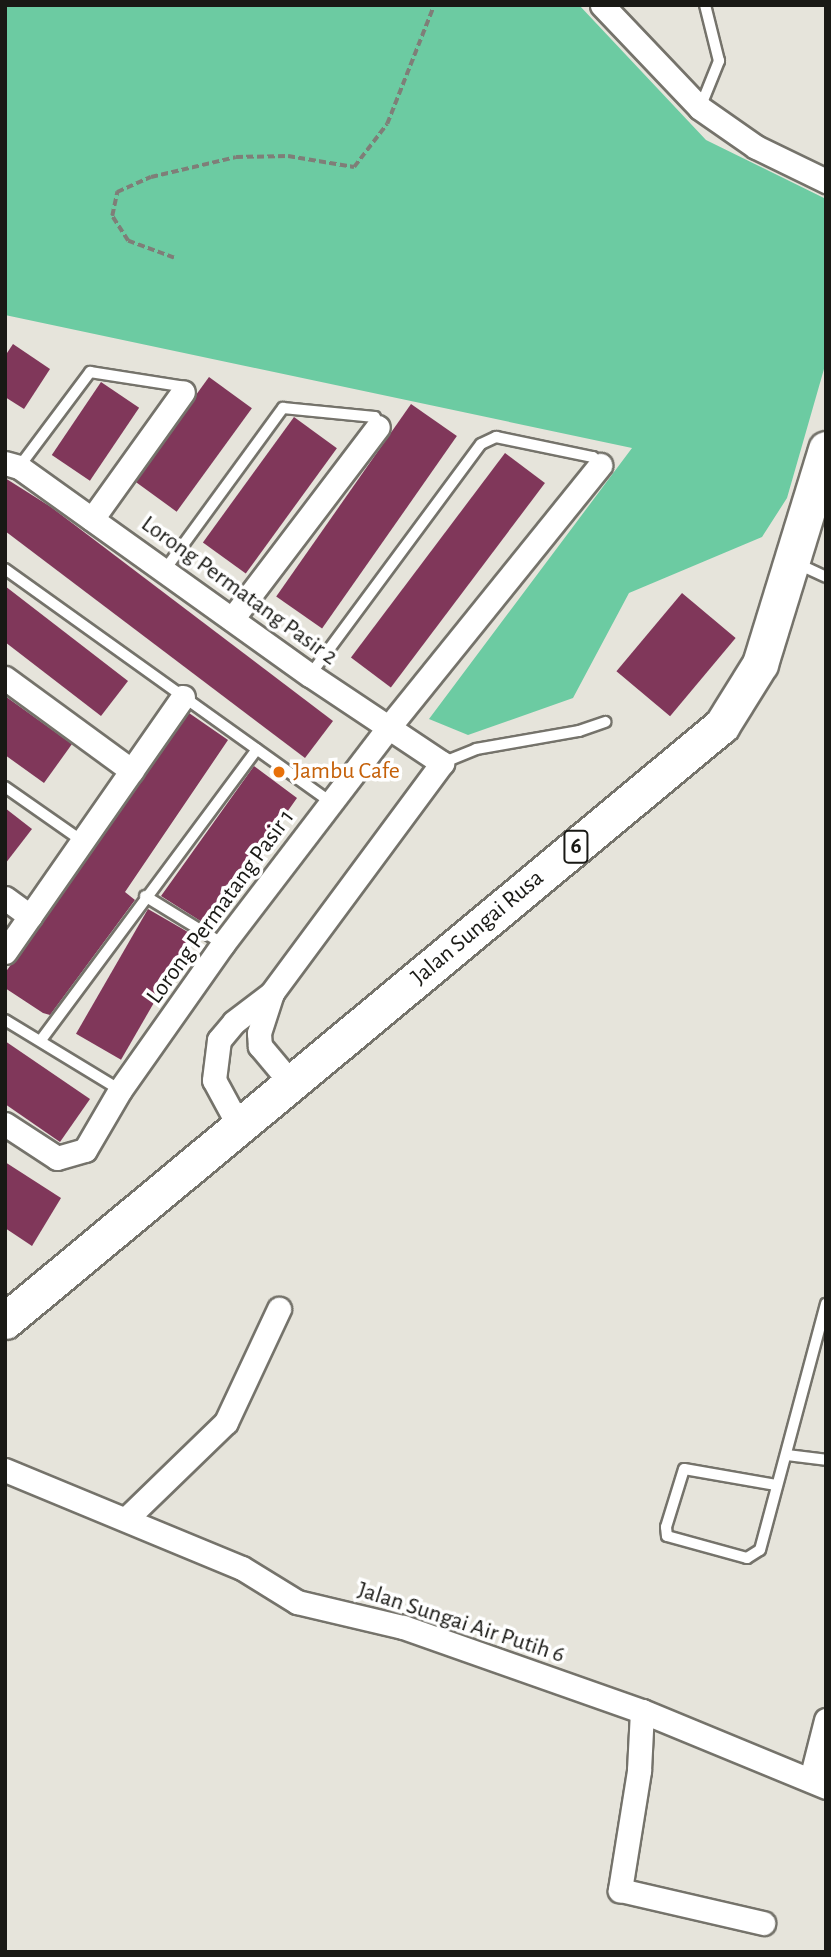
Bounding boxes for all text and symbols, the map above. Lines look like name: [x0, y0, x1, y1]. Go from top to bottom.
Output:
street label: Lorong Permatang Pasir 2: [135, 510, 343, 672]
place label: Jambu Cafe: [293, 758, 400, 786]
marker: Jambu Cafe: [271, 764, 287, 780]
street label: Lorong Permatang Pasir 1: [141, 804, 301, 1010]
road number: 6: [562, 828, 590, 866]
street label: Jalan Sungai Rusa: [406, 864, 550, 992]
street label: Jalan Sungai Air Putih 6: [354, 1576, 568, 1670]

